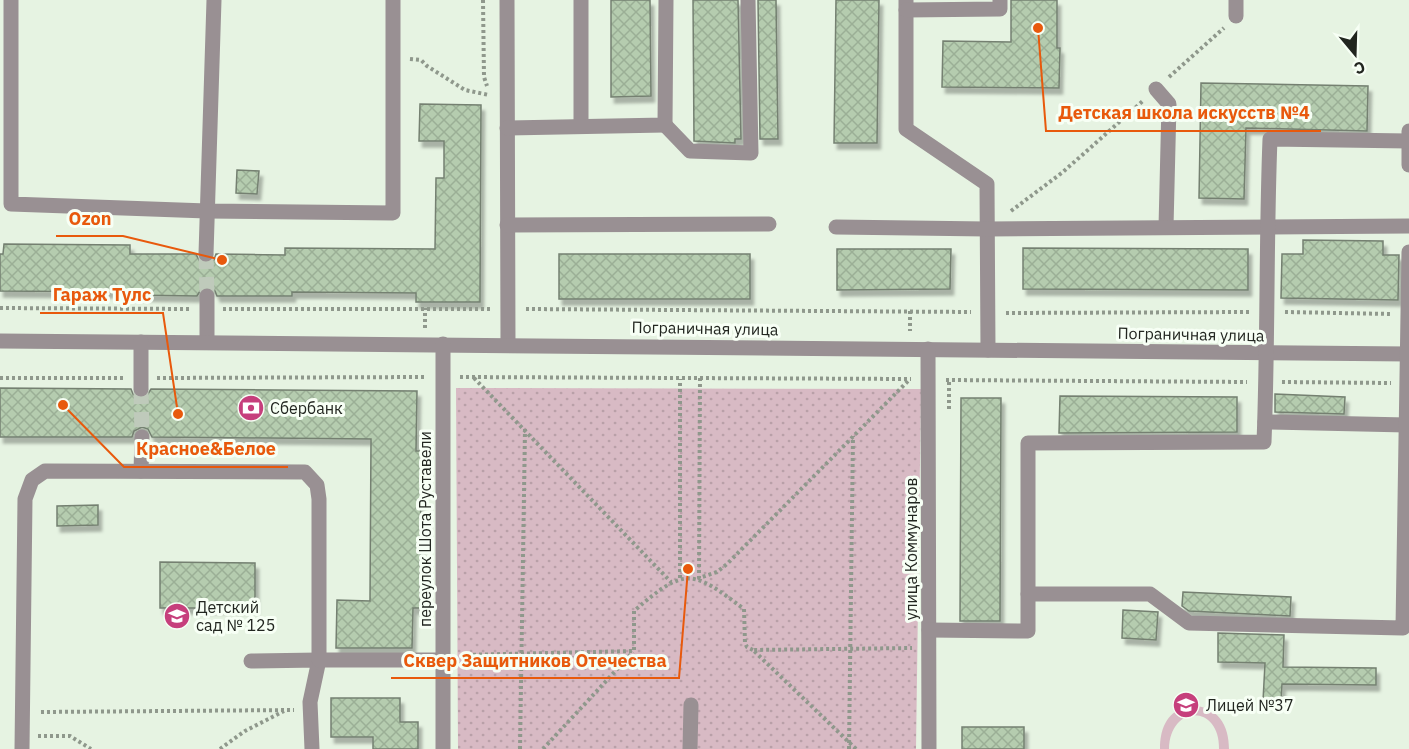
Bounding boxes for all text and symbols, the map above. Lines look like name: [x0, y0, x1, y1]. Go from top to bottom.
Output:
north arrow: [1325, 24, 1385, 84]
text: С: [1352, 57, 1368, 79]
callout: Детская школа искусств №4: [1046, 95, 1321, 131]
text: Детская школа искусств №4: [1058, 101, 1310, 124]
callout: Ozon: [56, 200, 123, 236]
text: Ozon: [69, 207, 111, 230]
callout: Гараж Тулс: [40, 277, 163, 313]
text: Гараж Тулс: [53, 283, 151, 306]
street label: Пограничная улица: [631, 317, 779, 339]
street label: Пограничная улица: [1117, 323, 1265, 345]
bank icon: Сбербанк: [236, 393, 266, 423]
place label: Сбербанк: [270, 398, 343, 418]
callout: Красное&Белое: [124, 431, 288, 467]
street label: переулок Шота Руставели: [415, 431, 435, 627]
text: Красное&Белое: [136, 437, 276, 460]
street label: улица Коммунаров: [901, 478, 921, 620]
place label: Детский сад № 125: [196, 597, 275, 635]
school or university icon: Детский сад № 125: [162, 601, 192, 631]
callout: Сквер Защитников Отечества: [391, 642, 679, 678]
text: Сквер Защитников Отечества: [403, 649, 667, 672]
school or university icon: Лицей №37: [1171, 690, 1201, 720]
place label: Лицей №37: [1206, 695, 1294, 715]

